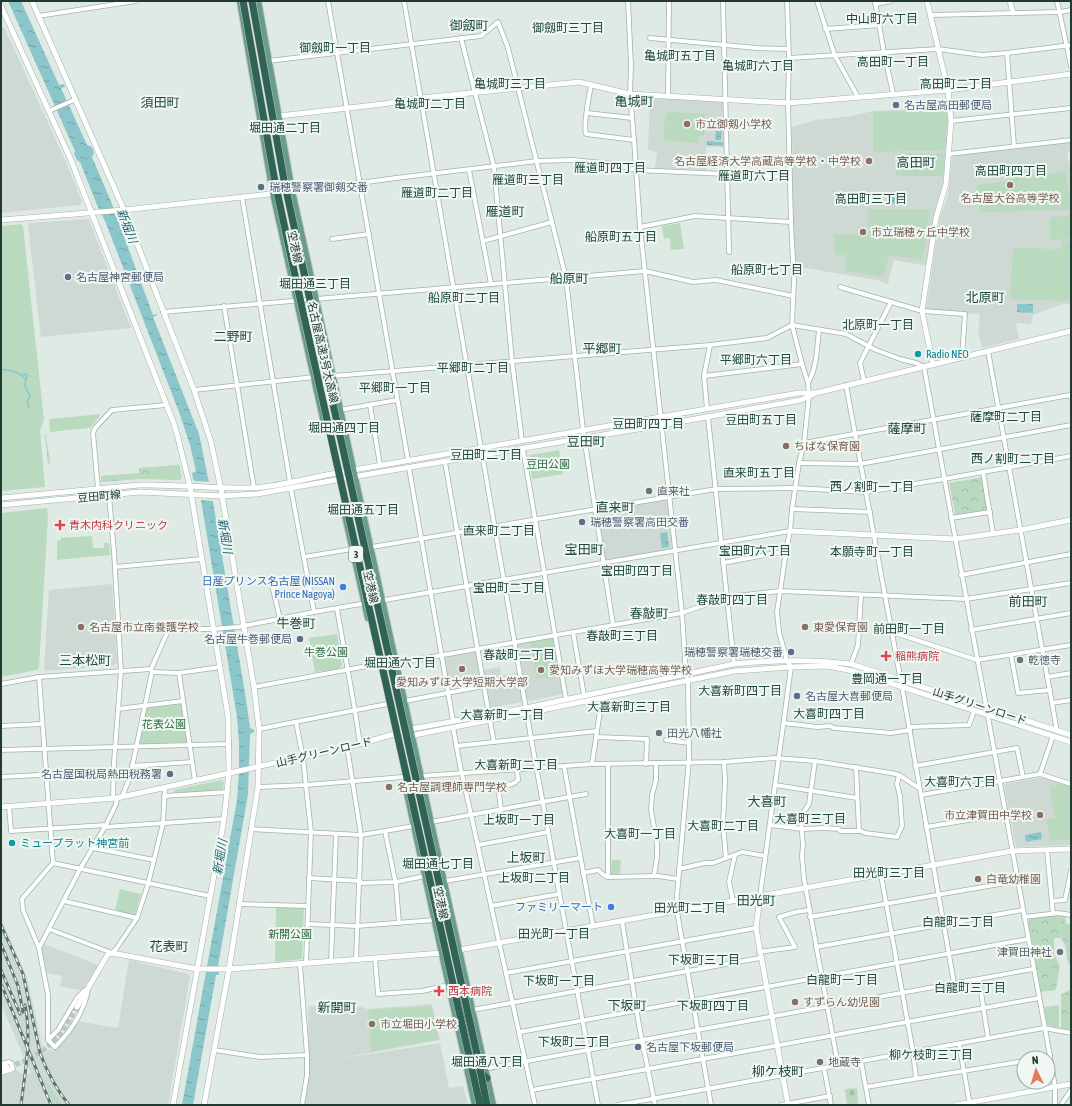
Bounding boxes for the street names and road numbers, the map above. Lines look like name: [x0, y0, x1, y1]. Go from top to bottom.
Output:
street label: 空港線: [286, 230, 304, 264]
street label: 名古屋高速3号大高線: [305, 300, 341, 404]
street label: 豆田町線: [77, 488, 121, 504]
road number: 3: [349, 546, 363, 562]
street label: 空港線: [361, 570, 381, 604]
street label: 山手グリーンロード: [931, 685, 1029, 727]
street label: 山手グリーンロード: [275, 735, 373, 769]
street label: 空港線: [432, 886, 450, 920]

